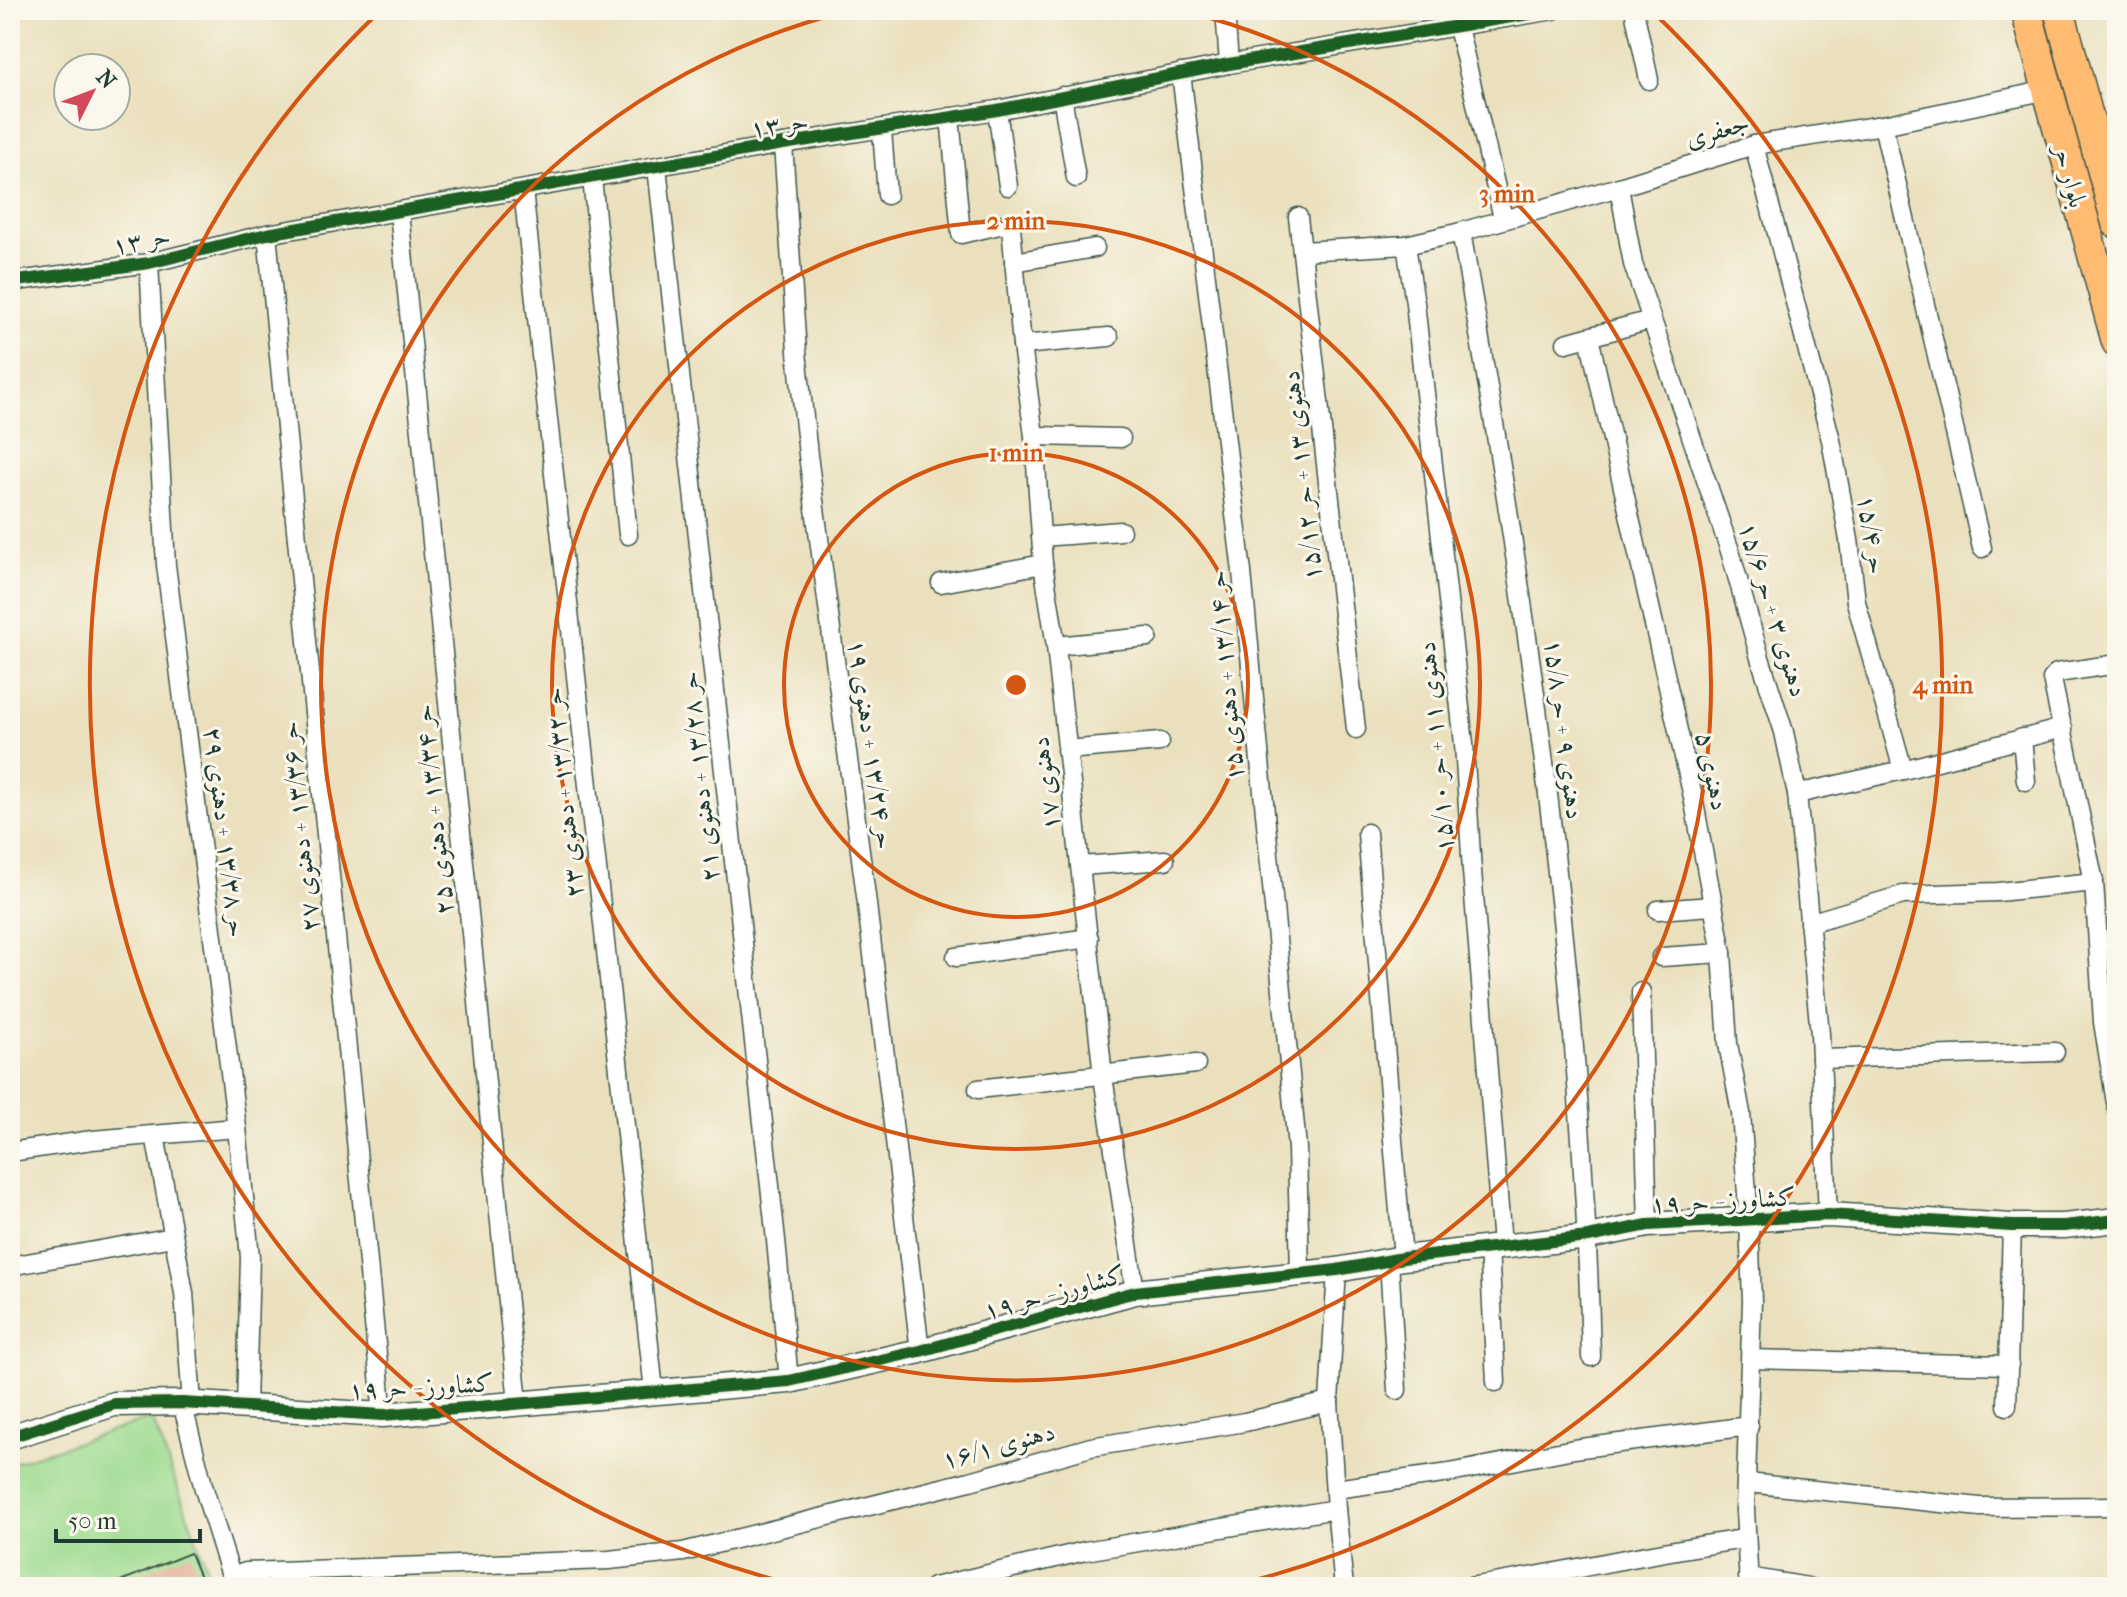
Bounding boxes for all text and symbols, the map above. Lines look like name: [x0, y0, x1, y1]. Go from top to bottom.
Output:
north arrow: [52, 52, 132, 132]
text: N: [91, 64, 122, 94]
street label: حر ۱۳: [748, 105, 811, 144]
street label: جعفری: [1682, 107, 1753, 155]
street label: بلوار حر: [2046, 138, 2094, 211]
text: 3 min: [1479, 180, 1536, 208]
text: 2 min: [987, 207, 1046, 235]
street label: حر ۱۳: [109, 220, 173, 261]
street label: دهنوی ۱۳ + حر ۱۵/۱۲: [1275, 369, 1329, 583]
text: 1 min: [989, 439, 1044, 467]
street label: حر ۱۵/۴: [1851, 492, 1894, 576]
street label: دهنوی ۳ + حر ۱۵/۶: [1731, 518, 1815, 701]
street label: حر ۱۳/۱۴ + دهنوی ۱۵: [1201, 569, 1251, 783]
street label: حر ۱۳/۲۴ + دهنوی ۱۹: [840, 637, 902, 851]
street label: دهنوی ۹ + حر ۱۵/۸: [1537, 637, 1591, 821]
street label: دهنوی ۱۱ + حر ۱۵/۱۰: [1411, 640, 1461, 854]
street label: حر ۱۳/۲۸ + دهنوی ۲۱: [673, 670, 727, 884]
centre of rings: [1002, 671, 1030, 699]
text: 4 min: [1912, 671, 1974, 700]
street label: حر ۱۳/۳۲ + دهنوی ۲۳: [537, 686, 591, 900]
street label: حر ۱۳/۳۴ + دهنوی ۲۵: [407, 703, 461, 917]
street label: حر ۱۳/۳۶ + دهنوی ۲۷: [273, 720, 327, 934]
street label: حر ۱۳/۳۸ + دهنوی ۲۹: [196, 725, 254, 939]
street label: دهنوی ۵: [1688, 729, 1736, 813]
street label: دهنوی ۱۷: [1024, 735, 1068, 833]
street label: کشاورز - حر ۱۹: [1649, 1181, 1797, 1220]
street label: کشاورز - حر ۱۹: [980, 1259, 1129, 1326]
street label: کشاورز - حر ۱۹: [347, 1367, 495, 1406]
street label: دهنوی ۱۶/۱: [938, 1415, 1059, 1476]
scale bar: [56, 1493, 200, 1543]
text: 50 m: [68, 1507, 117, 1535]

